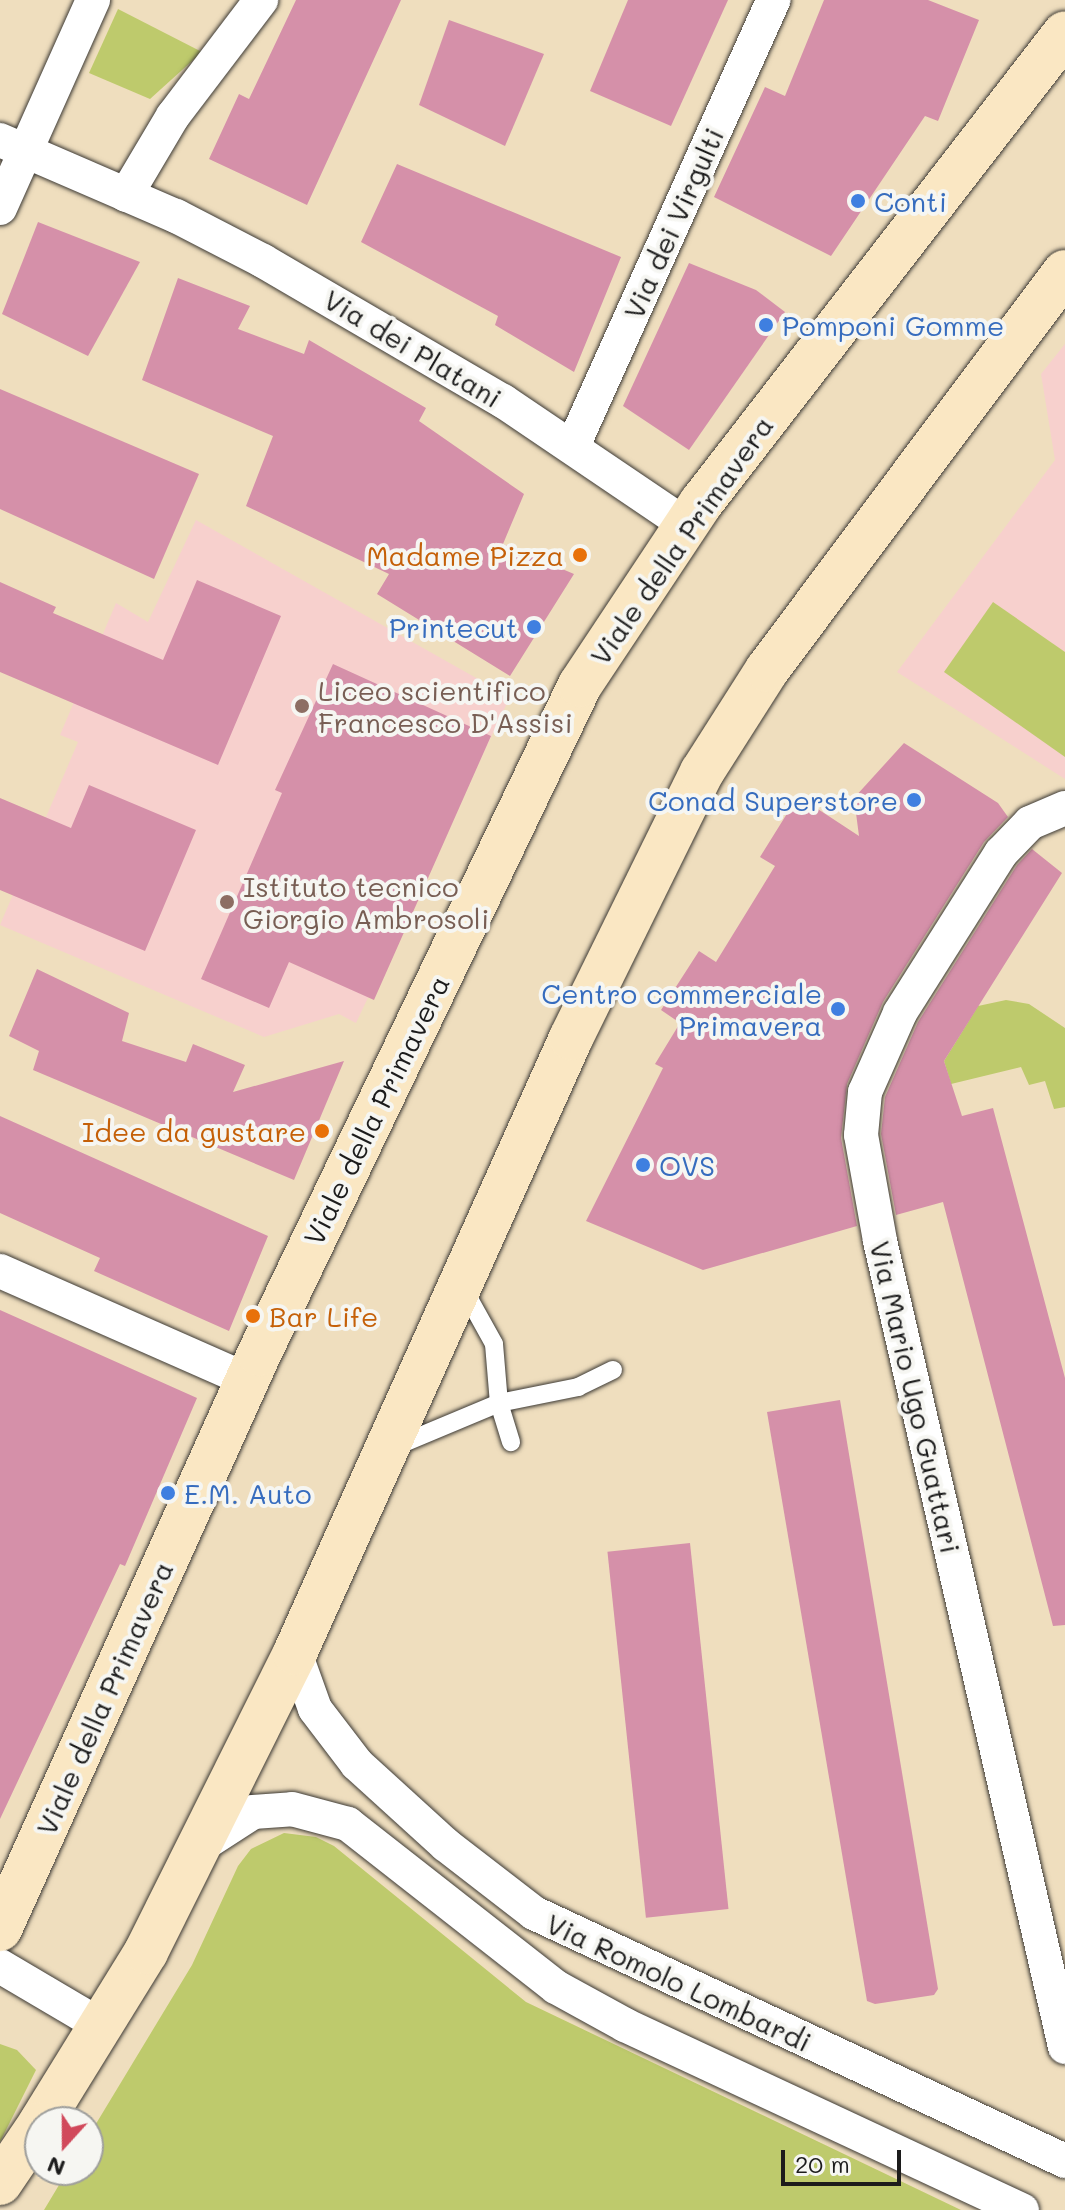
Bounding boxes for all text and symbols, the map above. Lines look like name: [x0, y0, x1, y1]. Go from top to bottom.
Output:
street label: Via dei Virgulti: [616, 122, 730, 324]
place label: Conti: [874, 184, 947, 218]
marker: Conti: [849, 192, 867, 210]
street label: Via dei Platani: [318, 282, 508, 414]
place label: Pomponi Gomme: [782, 308, 1004, 342]
marker: Pomponi Gomme: [757, 316, 775, 334]
street label: Viale della Primavera: [582, 409, 780, 671]
place label: Madame Pizza: [366, 538, 564, 572]
marker: Madame Pizza: [571, 546, 589, 564]
place label: Printecut: [389, 610, 518, 644]
marker: Printecut: [525, 618, 543, 636]
place label: Liceo scientifico Francesco D'Assisi: [318, 673, 573, 739]
marker: Liceo scientifico Francesco D'Assisi: [293, 697, 311, 715]
place label: Conad Superstore: [648, 783, 898, 817]
marker: Conad Superstore: [905, 791, 923, 809]
place label: Istituto tecnico Giorgio Ambrosoli: [243, 869, 489, 935]
marker: Istituto tecnico Giorgio Ambrosoli: [218, 893, 236, 911]
street label: Viale della Primavera: [296, 970, 456, 1250]
place label: Centro commerciale Primavera: [541, 976, 822, 1042]
marker: Centro commerciale Primavera: [829, 1000, 847, 1018]
place label: Idee da gustare: [82, 1114, 306, 1148]
marker: Idee da gustare: [313, 1122, 331, 1140]
place label: OVS: [659, 1148, 715, 1182]
marker: OVS: [634, 1156, 652, 1174]
street label: Via Mario Ugo Guattari: [864, 1238, 968, 1556]
place label: Bar Life: [269, 1299, 378, 1333]
marker: Bar Life: [244, 1307, 262, 1325]
place label: E.M. Auto: [184, 1476, 312, 1510]
marker: E.M. Auto: [159, 1484, 177, 1502]
street label: Viale della Primavera: [28, 1556, 180, 1840]
street label: Via Romolo Lombardi: [541, 1906, 817, 2058]
north arrow: [24, 2106, 104, 2186]
scale bar: [785, 2134, 905, 2184]
text: 20 m: [795, 2148, 850, 2179]
text: N: [43, 2150, 69, 2184]

